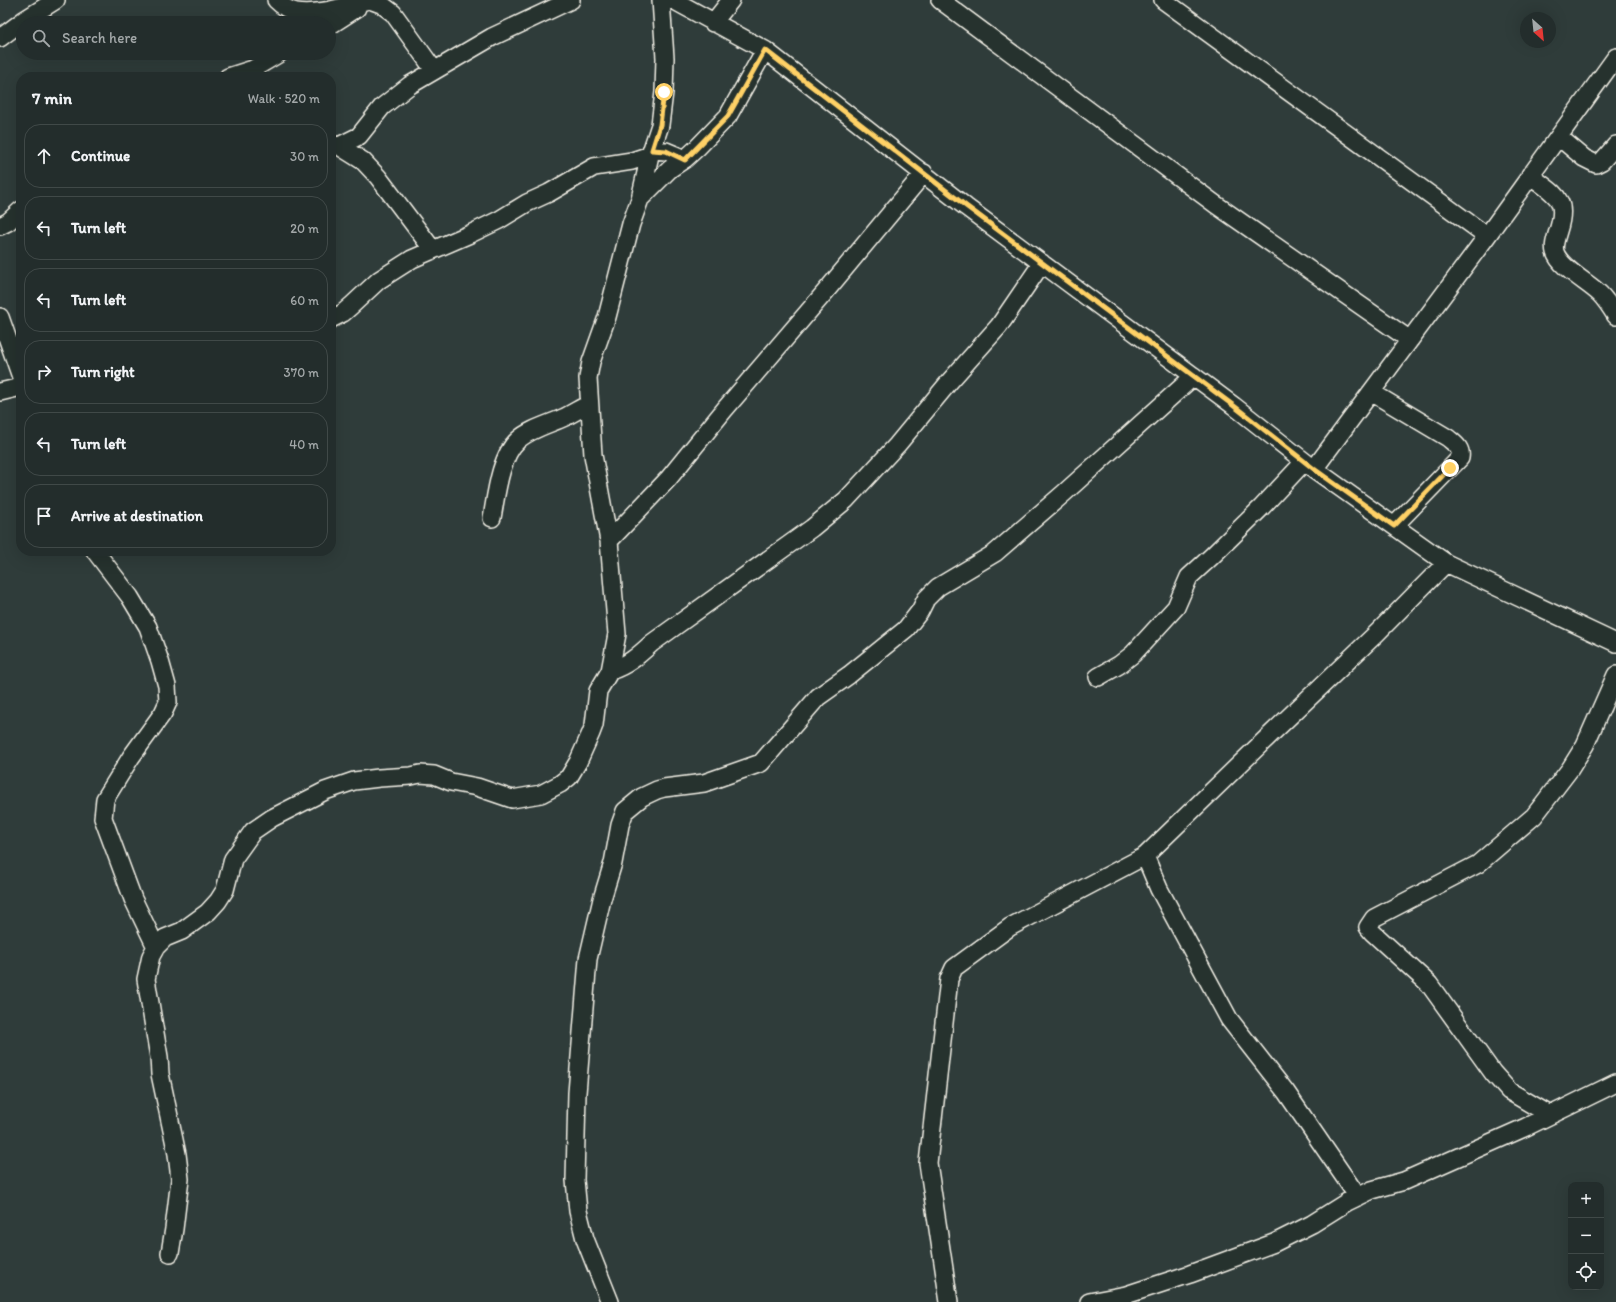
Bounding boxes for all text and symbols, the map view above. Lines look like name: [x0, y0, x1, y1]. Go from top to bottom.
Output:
north arrow: [1520, 12, 1556, 48]
search box: [16, 16, 336, 60]
icon: search: [30, 27, 52, 49]
text: Search here: [62, 29, 137, 47]
route start: [655, 83, 673, 101]
text: 7 min: [32, 88, 72, 108]
text: Walk · 520 m: [248, 91, 320, 106]
icon: ahead: [33, 145, 55, 167]
text: Continue: [71, 147, 130, 165]
text: 30 m: [290, 149, 319, 164]
icon: left: [33, 217, 55, 239]
text: Turn left: [71, 219, 126, 237]
text: 20 m: [290, 221, 319, 236]
icon: left: [33, 289, 55, 311]
text: Turn left: [71, 291, 126, 309]
text: 60 m: [290, 293, 319, 308]
icon: right: [33, 361, 55, 383]
text: Turn right: [71, 363, 135, 381]
text: 370 m: [284, 365, 319, 380]
icon: left: [33, 433, 55, 455]
text: Turn left: [71, 435, 126, 453]
text: 40 m: [289, 437, 319, 452]
route end: [1441, 459, 1459, 477]
icon: arrive: [33, 505, 55, 527]
text: Arrive at destination: [71, 507, 203, 525]
map controls: [1568, 1182, 1604, 1290]
button: +: [1568, 1182, 1604, 1218]
button: −: [1568, 1218, 1604, 1254]
button: locate: [1568, 1254, 1604, 1290]

